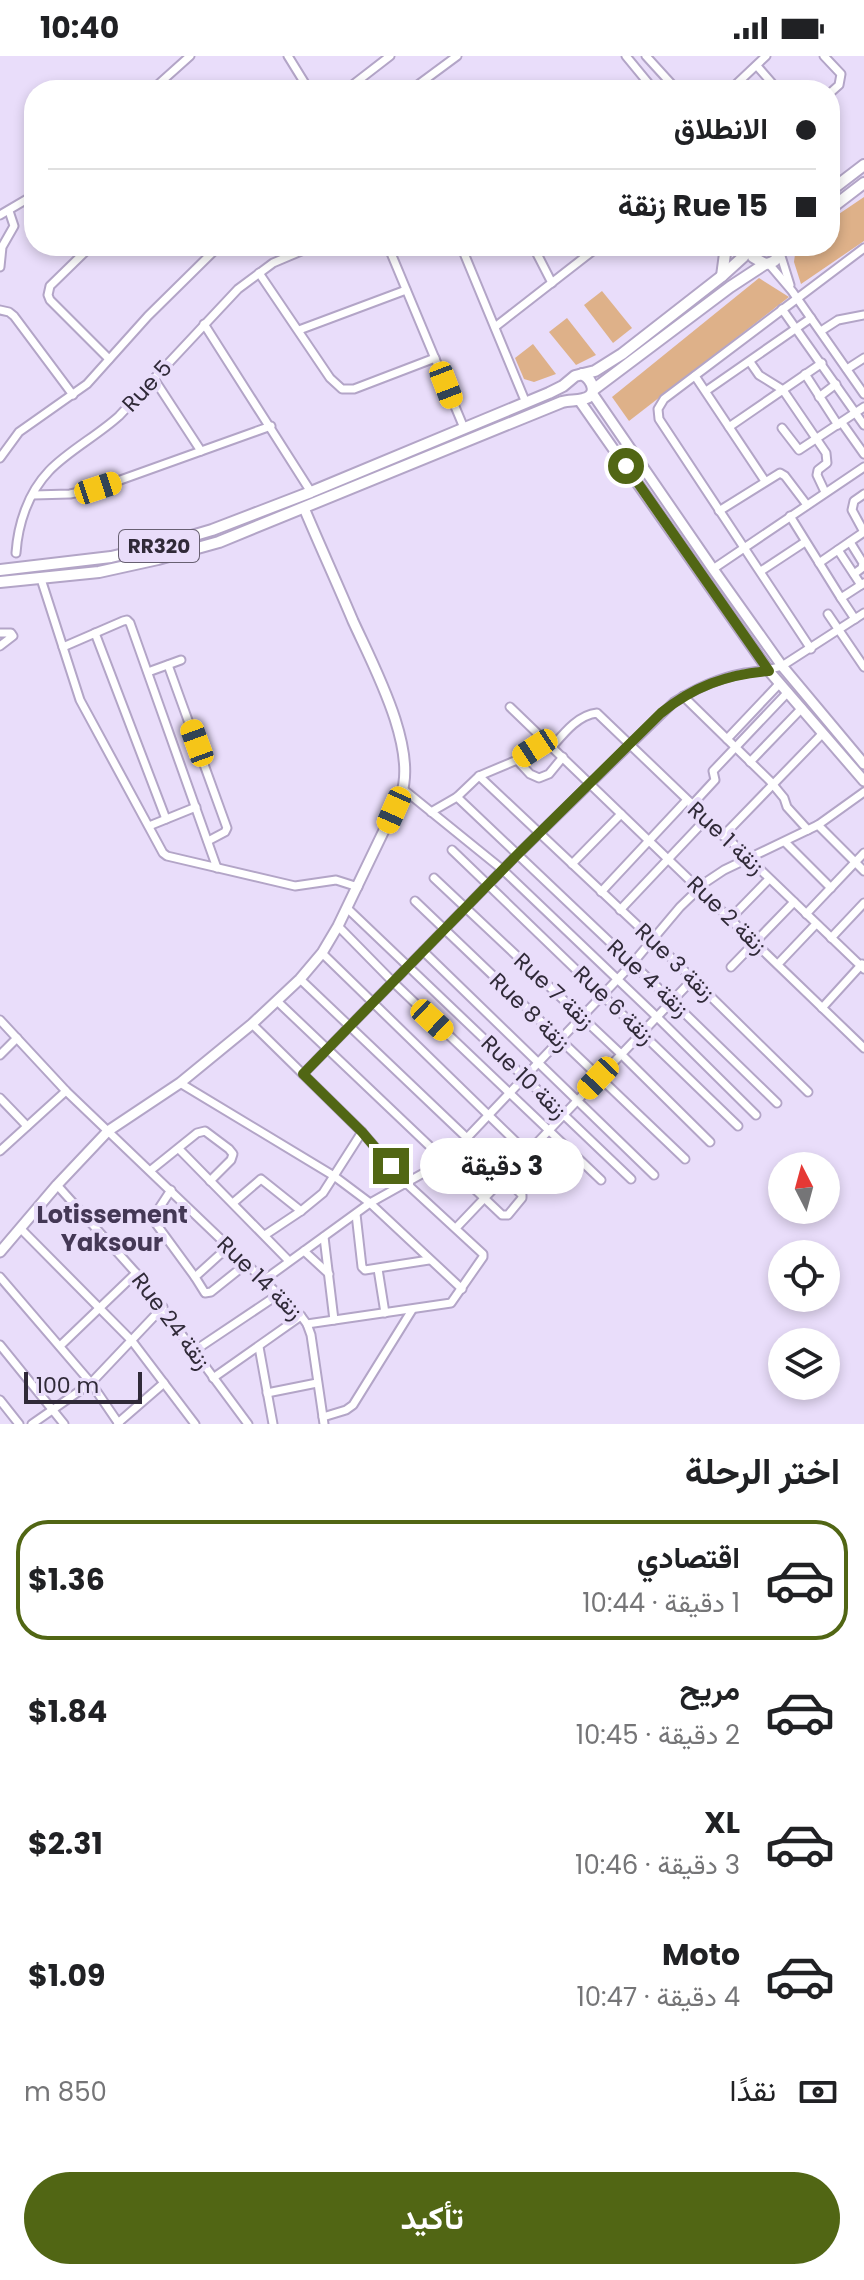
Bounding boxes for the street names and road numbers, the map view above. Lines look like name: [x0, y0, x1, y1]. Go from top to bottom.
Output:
street label: Rue 5: [115, 353, 179, 419]
road number: RR320: [119, 530, 199, 562]
street label: Rue 1 زنقة: [681, 794, 771, 882]
street label: Rue 2 زنقة: [680, 869, 774, 961]
street label: Rue 3 زنقة: [628, 916, 722, 1008]
street label: Rue 4 زنقة: [600, 932, 696, 1024]
street label: Rue 7 زنقة: [507, 946, 601, 1036]
street label: Rue 6 زنقة: [567, 959, 661, 1051]
street label: Rue 8 زنقة: [483, 966, 577, 1058]
street label: Rue 10 زنقة: [474, 1028, 574, 1126]
street label: Rue 14 زنقة: [210, 1229, 310, 1327]
street label: Rue 24 زنقة: [124, 1266, 218, 1376]

